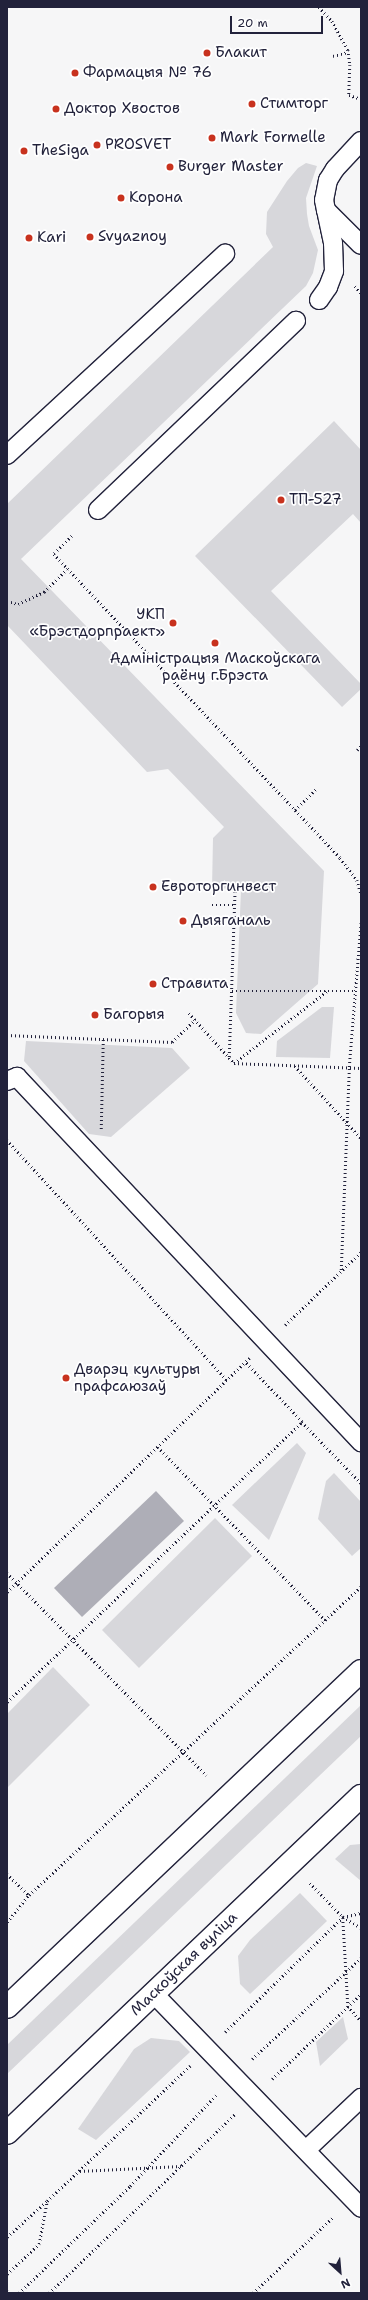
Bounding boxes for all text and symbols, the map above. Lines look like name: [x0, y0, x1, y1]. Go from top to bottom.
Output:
scale bar: [232, 8, 325, 34]
text: 20 m: [237, 15, 268, 31]
place label: Блакит: [215, 44, 267, 62]
marker: Блакит: [202, 48, 212, 58]
place label: Фармацыя № 76: [83, 64, 212, 82]
marker: Фармацыя № 76: [70, 68, 80, 78]
place label: Стимторг: [260, 95, 328, 113]
marker: Стимторг: [247, 99, 257, 109]
place label: Доктор Хвостов: [64, 100, 180, 118]
marker: Доктор Хвостов: [51, 104, 61, 114]
place label: Mark Formelle: [220, 129, 326, 147]
marker: Mark Formelle: [207, 133, 217, 143]
place label: PROSVET: [105, 136, 172, 154]
marker: PROSVET: [92, 140, 102, 150]
place label: TheSiga: [32, 142, 89, 160]
marker: TheSiga: [19, 146, 29, 156]
place label: Burger Master: [178, 158, 284, 176]
marker: Burger Master: [165, 162, 175, 172]
place label: Корона: [129, 189, 183, 207]
marker: Корона: [116, 193, 126, 203]
place label: Svyaznoy: [98, 228, 167, 246]
place label: Kari: [37, 229, 66, 247]
marker: Svyaznoy: [85, 232, 95, 242]
marker: Kari: [24, 233, 34, 243]
place label: ТП-527: [289, 491, 342, 509]
marker: ТП-527: [276, 495, 286, 505]
place label: УКП «Брэстдорпраект»: [30, 605, 165, 640]
marker: УКП «Брэстдорпраект»: [168, 618, 178, 628]
marker: Адміністрацыя Маскоўскага раёну г.Брэста: [210, 638, 220, 648]
place label: Адміністрацыя Маскоўскага раёну г.Брэста: [110, 649, 320, 684]
place label: Евроторгинвест: [161, 878, 276, 896]
marker: Евроторгинвест: [148, 882, 158, 892]
place label: Дыяганаль: [191, 912, 271, 930]
marker: Дыяганаль: [178, 916, 188, 926]
place label: Стравита: [161, 975, 228, 993]
marker: Стравита: [148, 979, 158, 989]
place label: Багорыя: [103, 1006, 165, 1024]
marker: Багорыя: [90, 1010, 100, 1020]
place label: Дварэц культуры прафсаюзаў: [74, 1360, 200, 1395]
marker: Дварэц культуры прафсаюзаў: [61, 1373, 71, 1383]
street label: Маскоўская вуліца: [127, 1908, 241, 2020]
north arrow: [320, 2252, 360, 2292]
text: N: [338, 2275, 353, 2292]

